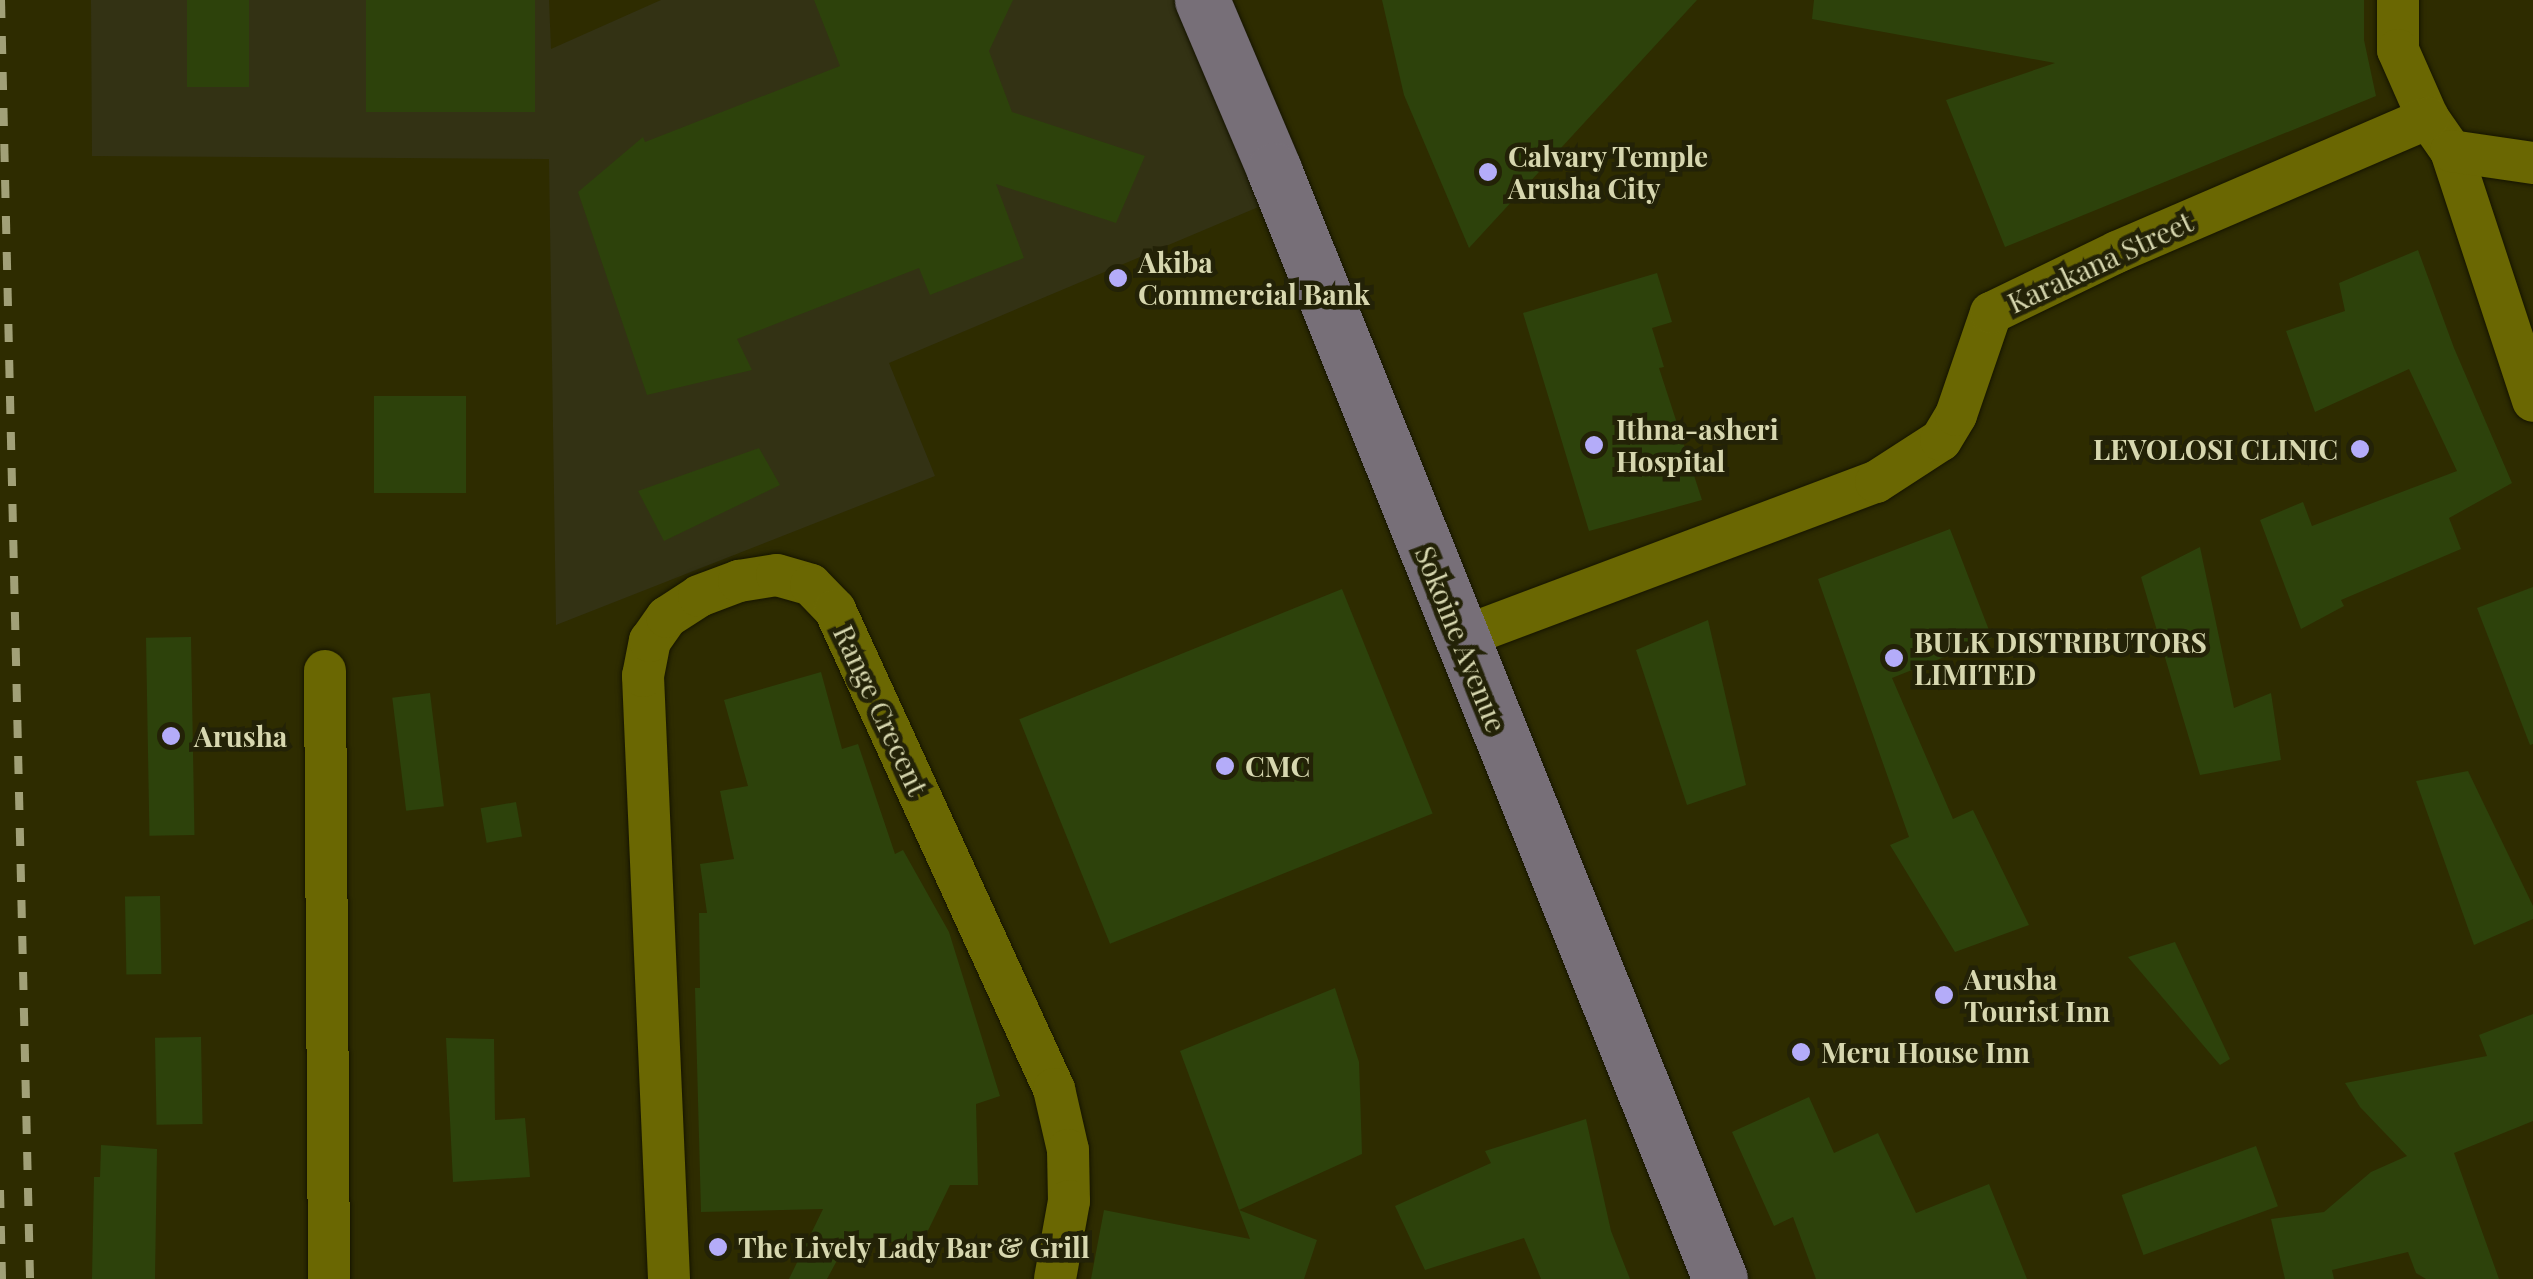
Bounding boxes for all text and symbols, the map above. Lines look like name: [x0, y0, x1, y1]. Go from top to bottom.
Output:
place label: Calvary Temple Arusha City: [1508, 139, 1710, 205]
marker: Calvary Temple Arusha City: [1477, 161, 1499, 183]
street label: Karakana Street: [2002, 204, 2198, 320]
place label: Akiba Commercial Bank: [1138, 245, 1370, 311]
marker: Akiba Commercial Bank: [1107, 267, 1129, 289]
place label: Ithna-asheri Hospital: [1616, 412, 1779, 478]
marker: Ithna-asheri Hospital: [1581, 432, 1607, 458]
place label: LEVOLOSI CLINIC: [2093, 432, 2338, 466]
marker: LEVOLOSI CLINIC: [2347, 436, 2373, 462]
street label: Sokoine Avenue: [1408, 541, 1514, 737]
street label: Range Crecent: [827, 620, 935, 800]
place label: BULK DISTRIBUTORS LIMITED: [1914, 625, 2207, 691]
marker: BULK DISTRIBUTORS LIMITED: [1883, 647, 1905, 669]
place label: Arusha: [194, 719, 287, 753]
marker: Arusha: [158, 723, 184, 749]
place label: CMC: [1245, 749, 1310, 783]
marker: CMC: [1214, 755, 1236, 777]
place label: Arusha Tourist Inn: [1964, 962, 2110, 1028]
marker: Arusha Tourist Inn: [1933, 984, 1955, 1006]
place label: Meru House Inn: [1821, 1035, 2030, 1069]
marker: Meru House Inn: [1790, 1041, 1812, 1063]
place label: The Lively Lady Bar & Grill: [738, 1230, 1092, 1264]
marker: The Lively Lady Bar & Grill: [707, 1236, 729, 1258]

